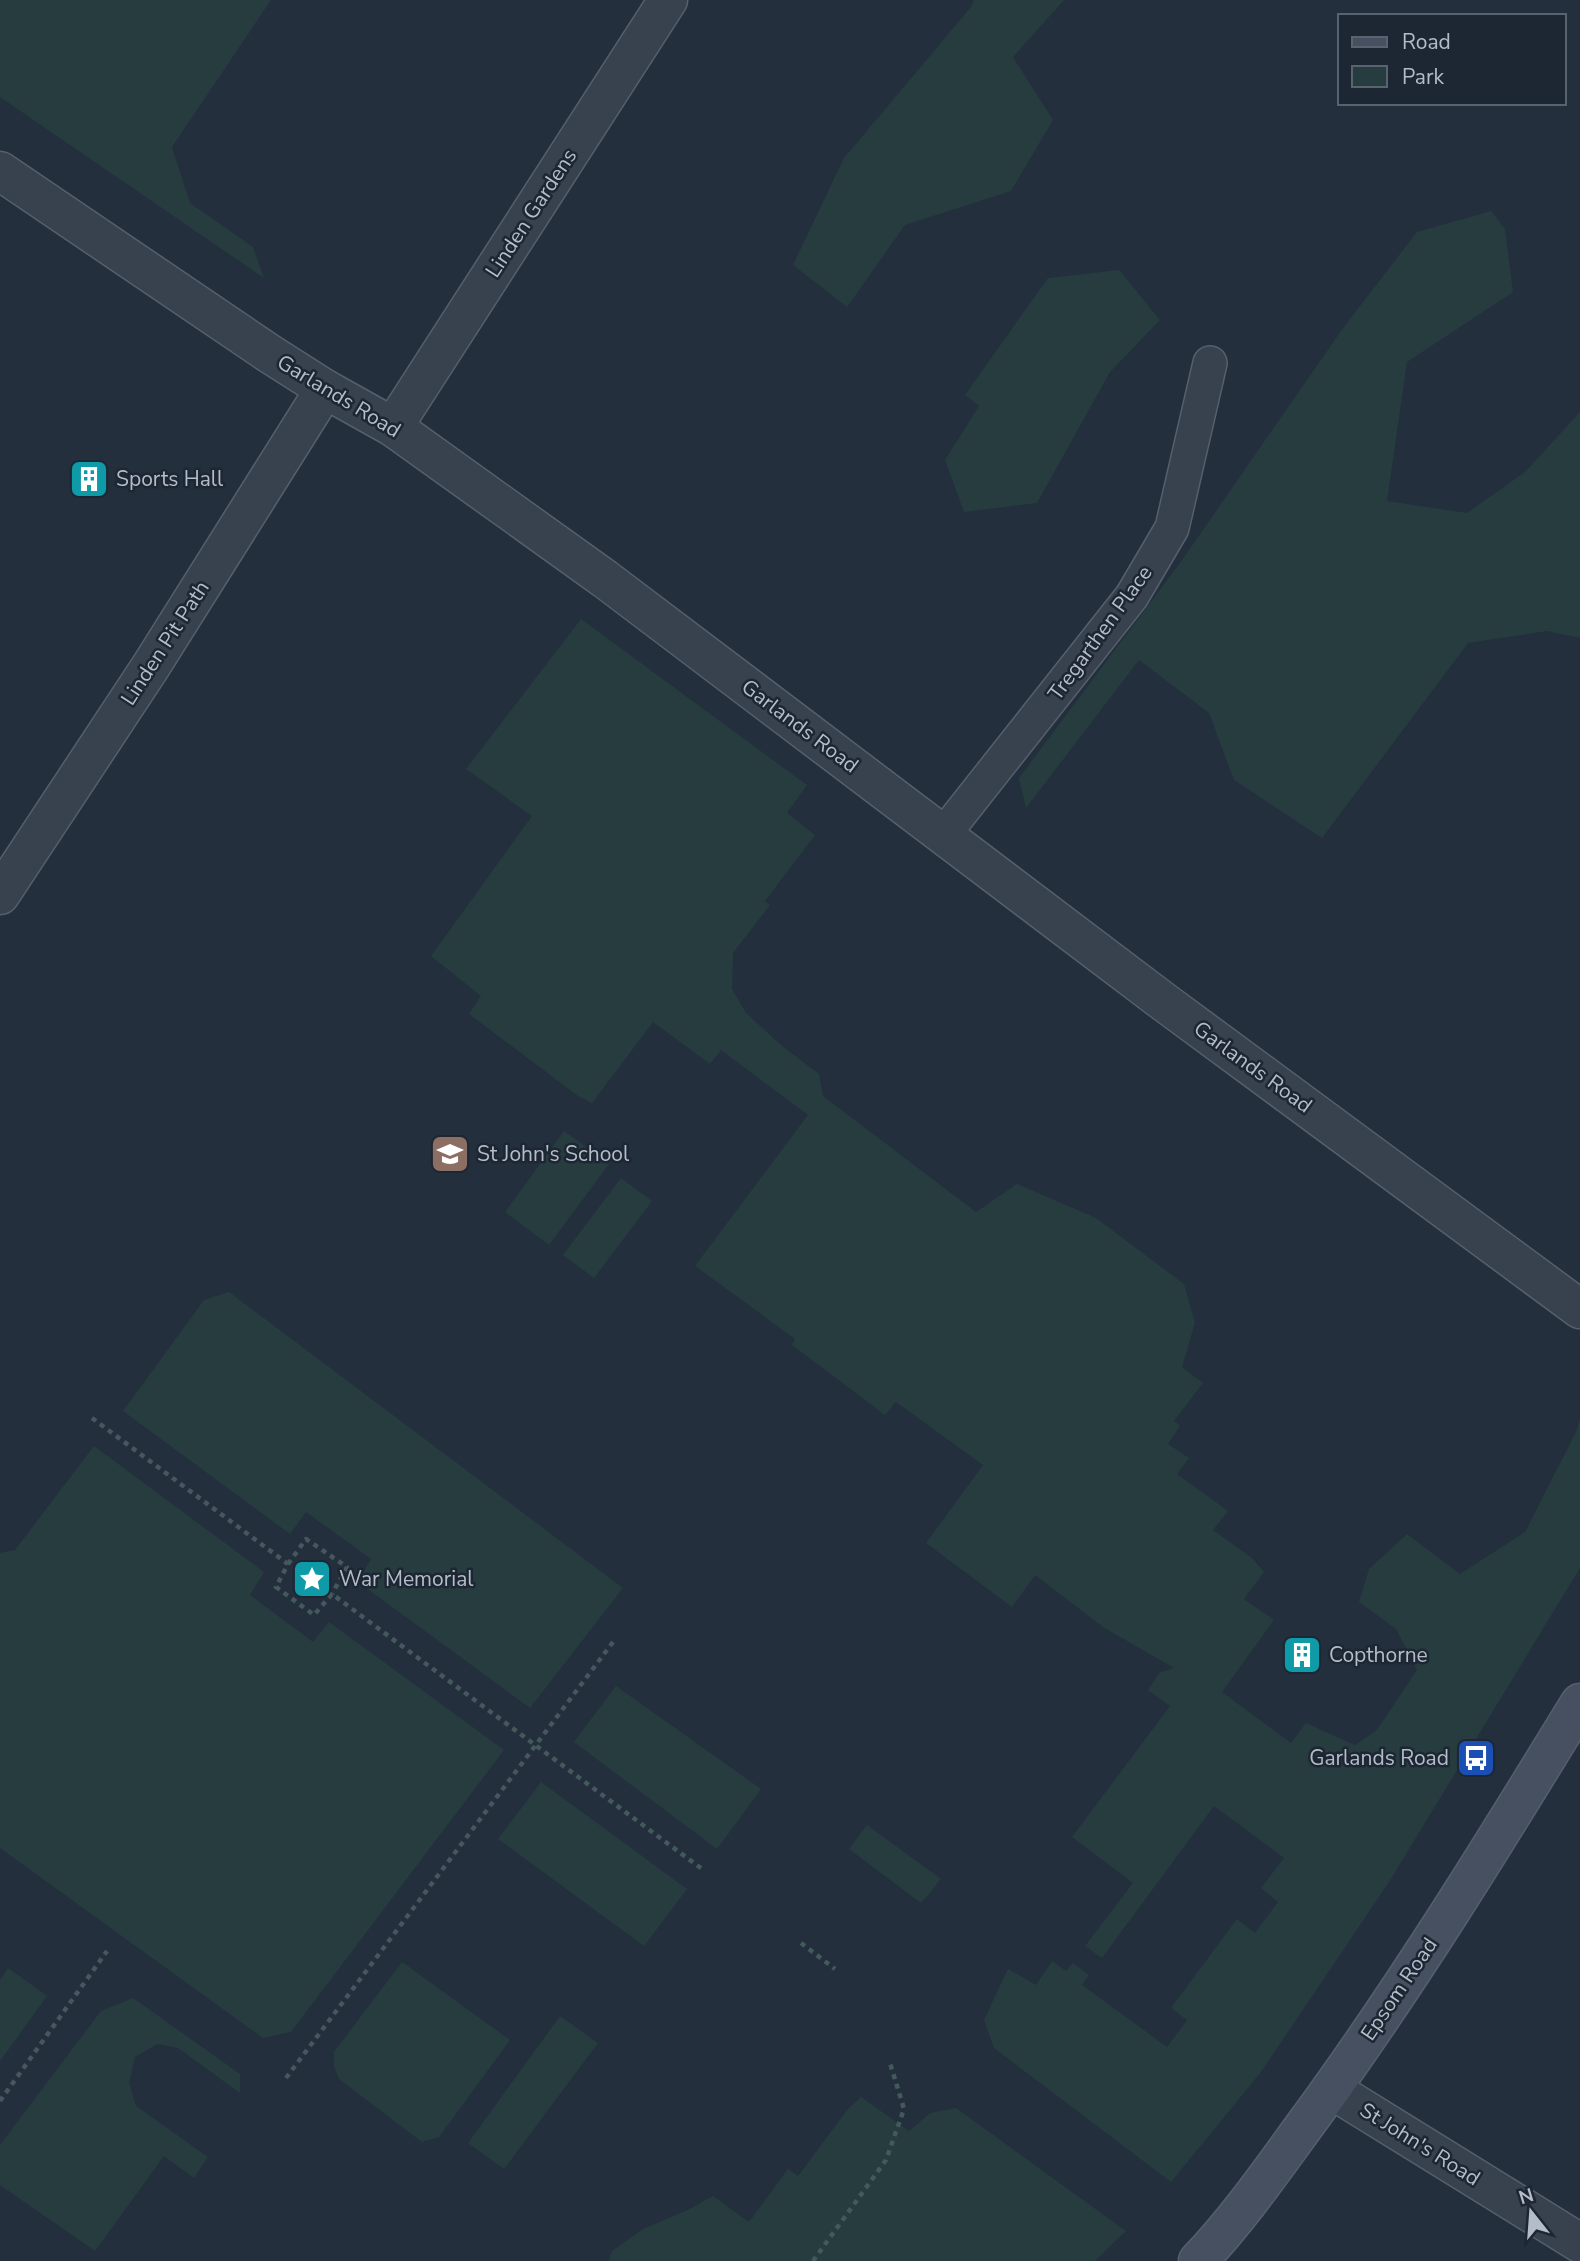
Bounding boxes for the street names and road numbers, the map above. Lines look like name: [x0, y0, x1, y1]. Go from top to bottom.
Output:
street label: Linden Gardens: [479, 143, 583, 283]
street label: Garlands Road: [272, 348, 406, 444]
street label: Tregarthen Place: [1042, 560, 1158, 706]
street label: Linden Pit Path: [114, 575, 216, 711]
street label: Garlands Road: [736, 673, 864, 779]
street label: Garlands Road: [1188, 1015, 1318, 1119]
street label: Epsom Road: [1354, 1932, 1444, 2046]
street label: St John's Road: [1355, 2096, 1485, 2192]

